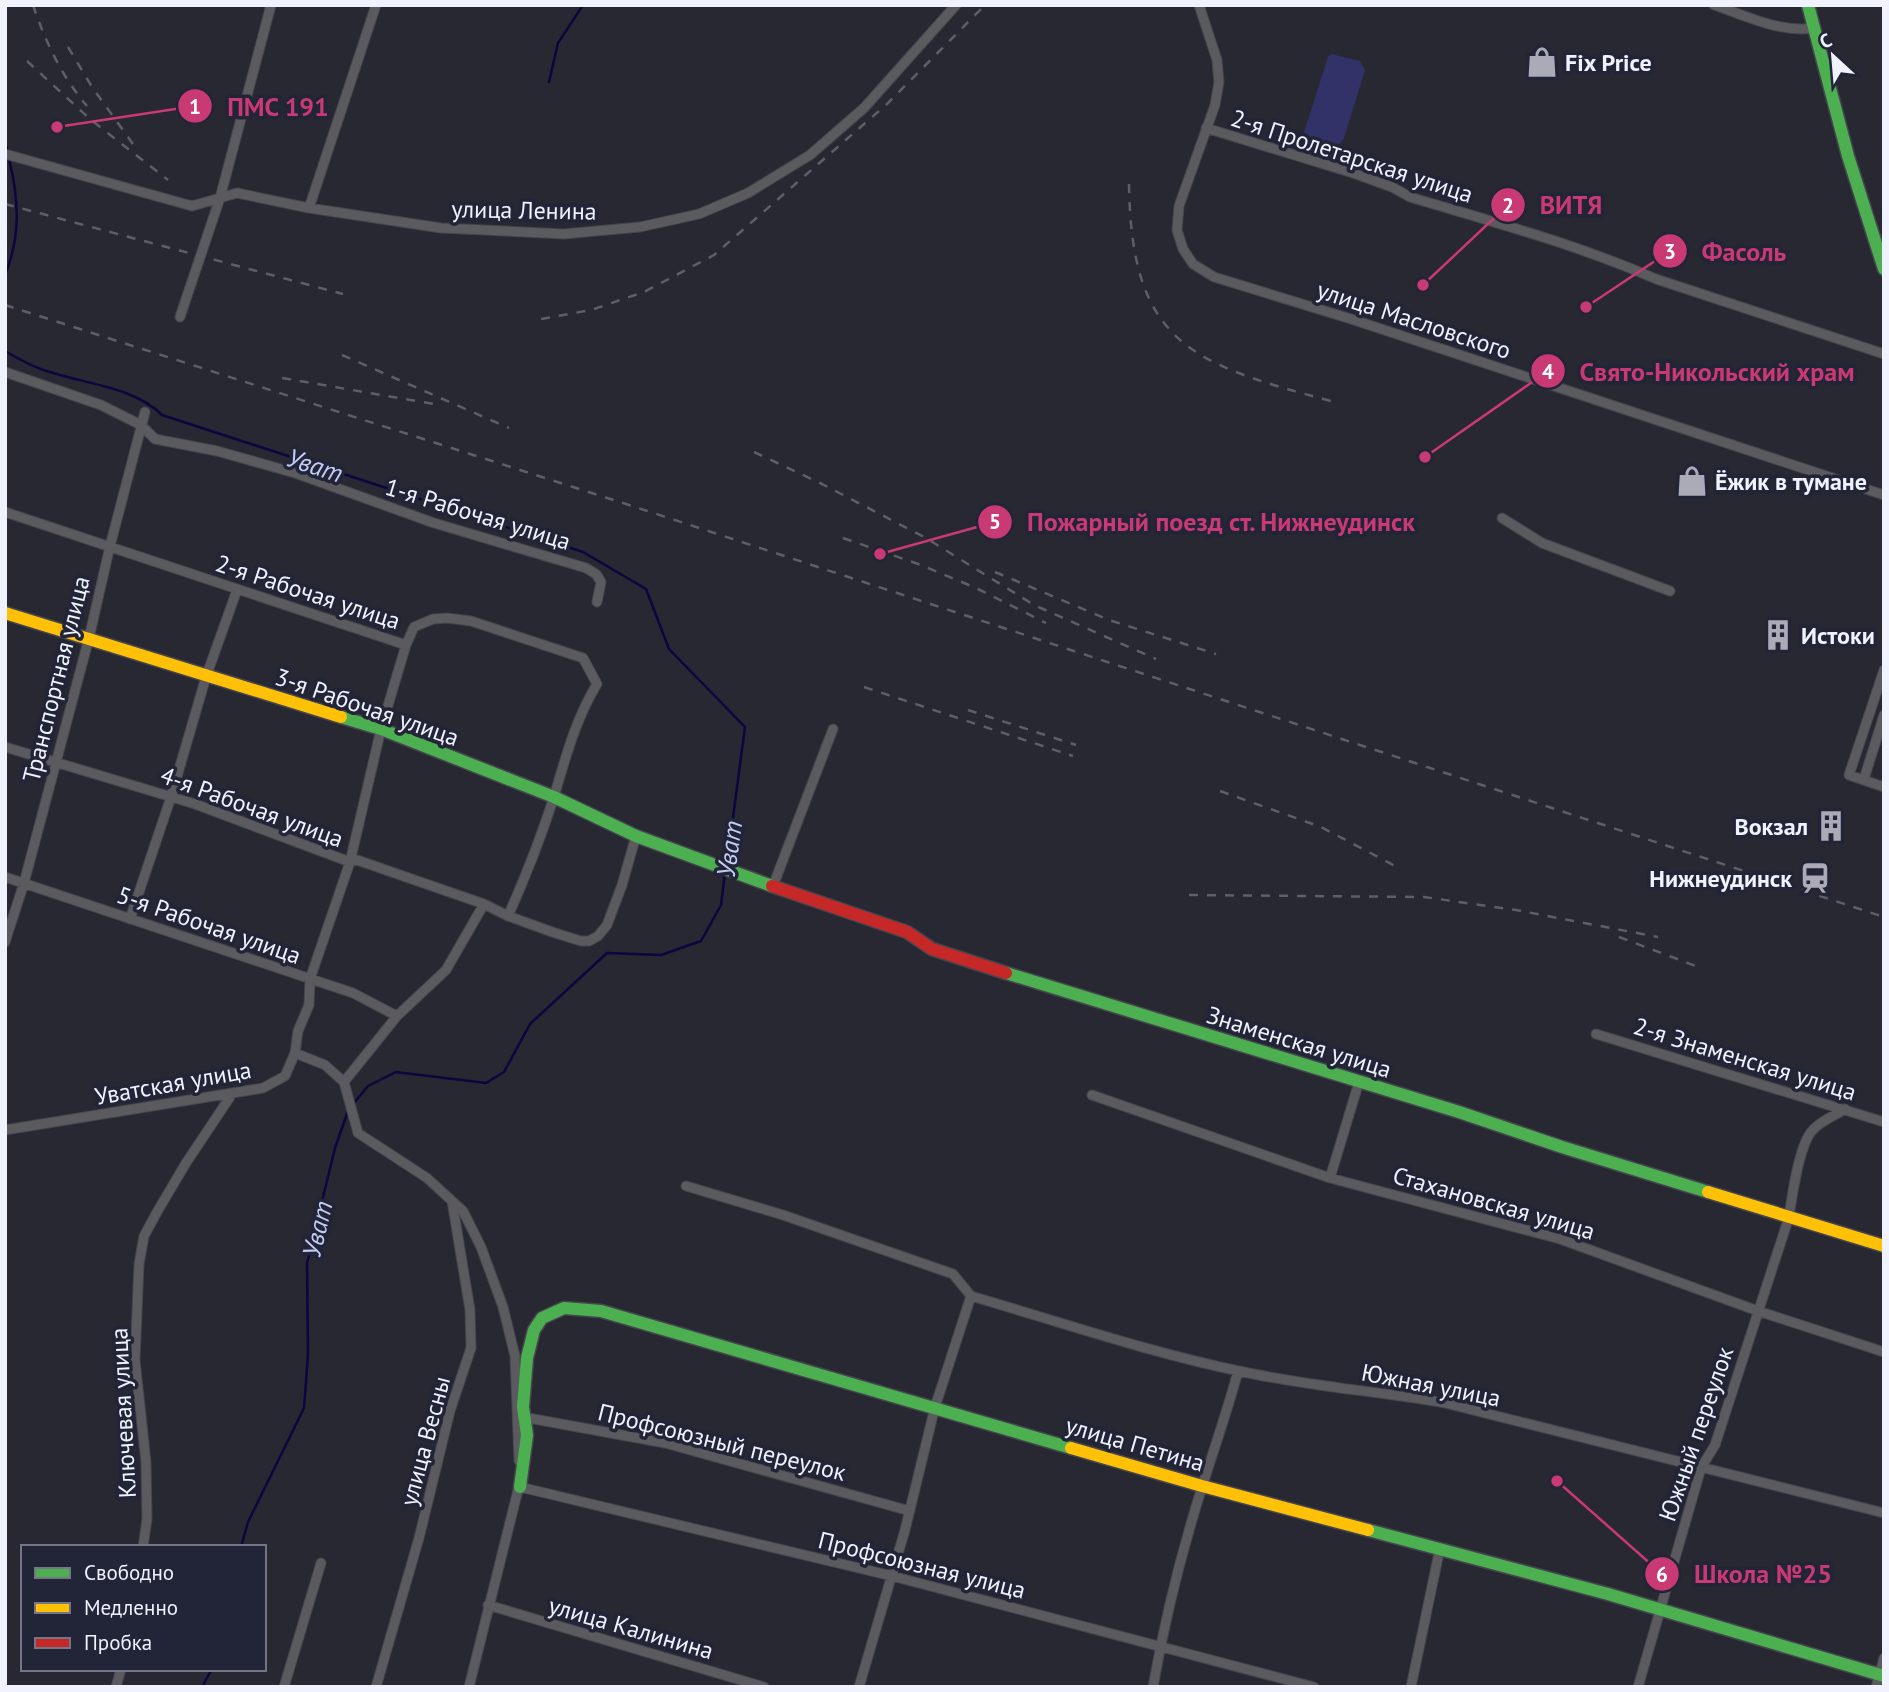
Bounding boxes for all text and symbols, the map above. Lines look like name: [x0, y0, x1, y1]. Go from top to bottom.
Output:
north arrow: [1798, 21, 1868, 91]
text: С: [1816, 27, 1836, 54]
shop icon: Fix Price: [1525, 45, 1559, 79]
place label: Fix Price: [1565, 47, 1652, 78]
callout: ПМС 191: [177, 83, 343, 130]
text: ПМС 191: [227, 90, 329, 123]
text: 1: [189, 93, 201, 120]
street label: 2-я Пролетарская улица: [1227, 102, 1477, 210]
callout: ВИТЯ: [1491, 182, 1616, 229]
text: ВИТЯ: [1540, 188, 1602, 221]
text: 2: [1502, 192, 1514, 219]
street label: улица Ленина: [451, 193, 597, 227]
callout: Фасоль: [1652, 228, 1800, 275]
text: Фасоль: [1702, 235, 1787, 268]
text: 3: [1664, 238, 1676, 265]
street label: улица Масловского: [1313, 274, 1515, 366]
callout: Свято-Никольский храм: [1531, 348, 1869, 395]
text: Свято-Никольский храм: [1580, 355, 1854, 388]
text: 4: [1542, 358, 1554, 385]
water label: Уват: [283, 441, 347, 489]
shop icon: Ёжик в тумане: [1675, 464, 1709, 498]
place label: Ёжик в тумане: [1715, 466, 1867, 497]
street label: 1-я Рабочая улица: [382, 471, 574, 557]
callout: Пожарный поезд ст. Нижнеудинск: [977, 498, 1430, 545]
text: Пожарный поезд ст. Нижнеудинск: [1027, 505, 1415, 538]
text: 5: [989, 508, 1001, 535]
street label: 2-я Рабочая улица: [212, 548, 404, 636]
street label: Транспортная улица: [15, 573, 97, 785]
building icon: Истоки: [1761, 618, 1795, 652]
place label: Истоки: [1801, 620, 1875, 651]
street label: 3-я Рабочая улица: [271, 661, 463, 753]
street label: 4-я Рабочая улица: [156, 760, 348, 854]
building icon: Вокзал: [1814, 809, 1848, 843]
place label: Вокзал: [1735, 811, 1808, 842]
water label: Уват: [709, 818, 749, 880]
station icon: Нижнеудинск: [1798, 861, 1832, 895]
place label: Нижнеудинск: [1649, 863, 1792, 894]
street label: 5-я Рабочая улица: [113, 879, 305, 971]
street label: Знаменская улица: [1203, 999, 1395, 1085]
street label: 2-я Знаменская улица: [1630, 1010, 1860, 1108]
street label: Уватская улица: [92, 1054, 254, 1112]
street label: Стахановская улица: [1389, 1159, 1599, 1247]
water label: Уват: [295, 1198, 339, 1260]
street label: Ключевая улица: [103, 1327, 143, 1499]
street label: Южный переулок: [1652, 1342, 1741, 1525]
street label: Южная улица: [1359, 1356, 1503, 1414]
street label: улица Весны: [393, 1373, 457, 1509]
street label: Профсоюзный переулок: [595, 1396, 850, 1488]
street label: улица Петина: [1062, 1409, 1208, 1479]
street label: Профсоюзная улица: [815, 1524, 1029, 1606]
legend: [21, 1545, 266, 1671]
callout: Школа №25: [1645, 1551, 1846, 1598]
text: Школа №25: [1694, 1557, 1832, 1590]
text: Свободно: [84, 1559, 174, 1586]
text: 6: [1656, 1561, 1668, 1588]
street label: улица Калинина: [545, 1590, 717, 1666]
text: Медленно: [84, 1594, 178, 1621]
text: Пробка: [84, 1629, 152, 1656]

